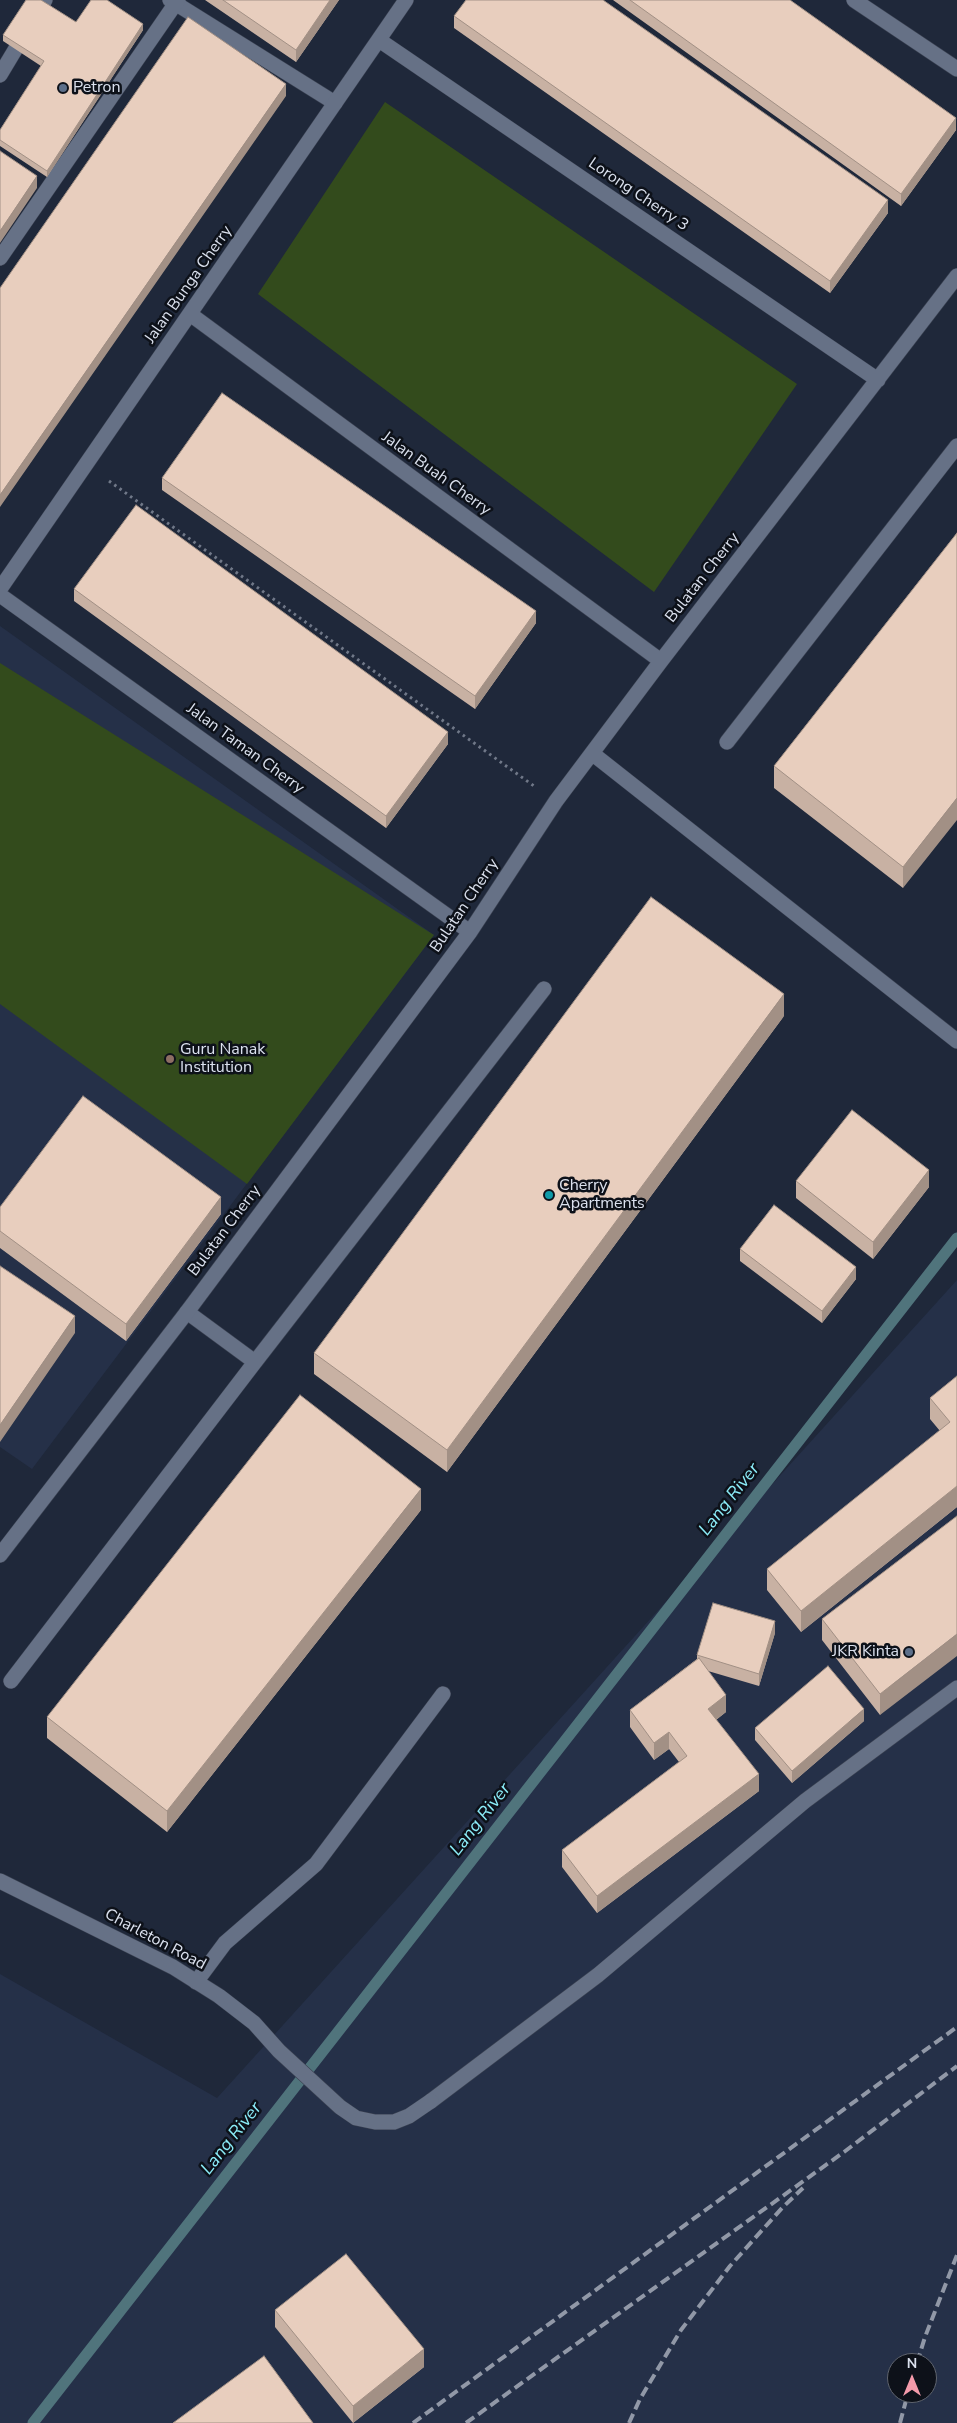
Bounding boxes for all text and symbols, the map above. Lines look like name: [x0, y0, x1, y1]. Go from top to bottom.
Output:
place label: Petron: [73, 78, 120, 98]
marker: Petron: [57, 82, 69, 94]
street label: Lorong Cherry 3: [584, 154, 692, 236]
street label: Jalan Bunga Cherry: [141, 222, 237, 348]
street label: Jalan Buah Cherry: [378, 428, 494, 520]
street label: Bulatan Cherry: [662, 529, 744, 627]
street label: Jalan Taman Cherry: [182, 700, 308, 798]
street label: Bulatan Cherry: [427, 856, 503, 956]
place label: Guru Nanak Institution: [180, 1040, 265, 1078]
marker: Guru Nanak Institution: [164, 1053, 176, 1065]
place label: Cherry Apartments: [559, 1176, 645, 1214]
street label: Bulatan Cherry: [185, 1182, 265, 1280]
marker: Cherry Apartments: [543, 1189, 555, 1201]
water label: Lang River: [695, 1459, 765, 1541]
place label: JKR Kinta: [832, 1642, 899, 1662]
marker: JKR Kinta: [903, 1646, 915, 1658]
water label: Lang River: [446, 1779, 516, 1861]
street label: Charleton Road: [101, 1905, 209, 1975]
water label: Lang River: [197, 2098, 267, 2180]
north arrow: [887, 2353, 937, 2403]
text: N: [907, 2354, 917, 2373]

